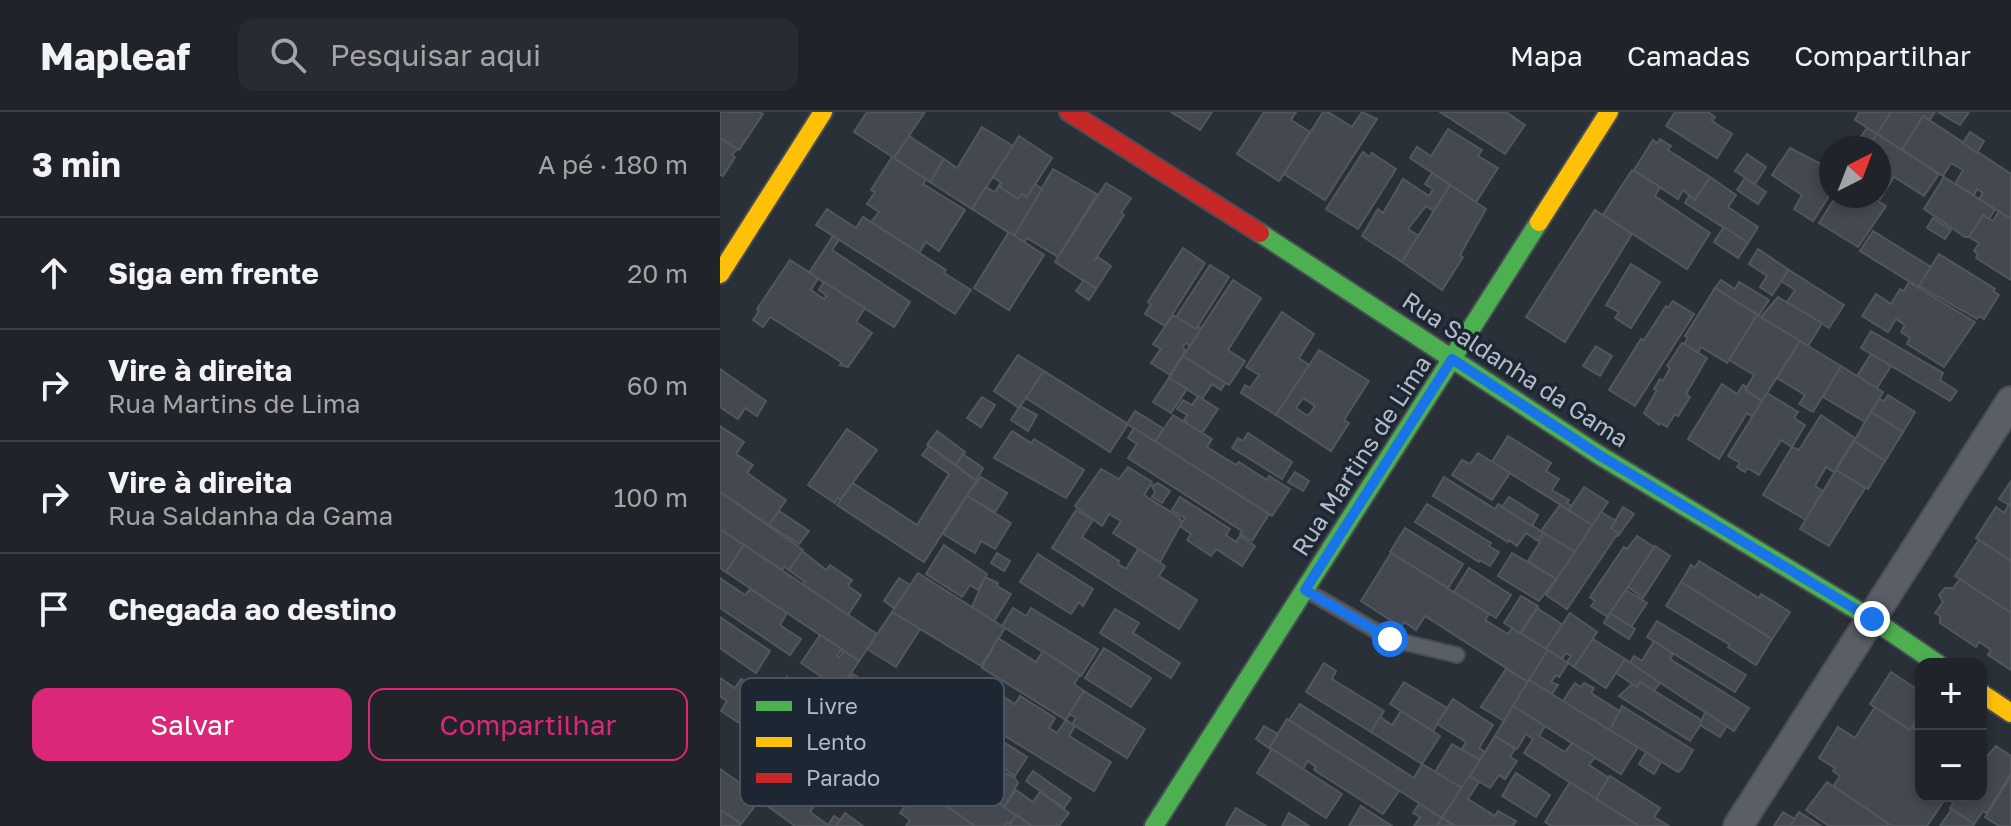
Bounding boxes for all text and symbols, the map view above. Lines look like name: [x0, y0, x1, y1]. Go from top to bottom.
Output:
search box: [238, 19, 798, 91]
text: Mapleaf: [40, 33, 190, 78]
icon: search: [266, 33, 310, 77]
text: Pesquisar aqui: [330, 37, 541, 73]
text: Mapa: [1510, 39, 1583, 72]
text: Camadas: [1627, 39, 1750, 72]
text: Compartilhar: [1794, 39, 1971, 72]
north arrow: [1819, 136, 1891, 208]
text: 3 min: [32, 144, 121, 184]
text: A pé · 180 m: [538, 149, 688, 180]
icon: ahead: [32, 251, 76, 295]
text: Siga em frente: [108, 255, 319, 291]
text: 20 m: [627, 258, 688, 289]
street label: Rua Saldanha da Gama: [1398, 285, 1634, 453]
street label: Rua Martins de Lima: [1285, 350, 1436, 561]
text: Vire à direita: [108, 352, 292, 388]
icon: right: [32, 363, 76, 407]
text: 60 m: [627, 370, 688, 401]
text: Rua Martins de Lima: [108, 388, 361, 419]
text: Vire à direita: [108, 464, 292, 500]
icon: right: [32, 475, 76, 519]
text: 100 m: [614, 482, 688, 513]
text: Rua Saldanha da Gama: [108, 500, 393, 531]
icon: arrive: [32, 587, 76, 631]
text: Chegada ao destino: [108, 591, 396, 627]
route end: [1854, 601, 1890, 637]
route start: [1372, 621, 1408, 657]
map controls: [1915, 658, 1987, 802]
button: +: [1915, 658, 1987, 730]
legend: [740, 678, 1004, 806]
button: Salvar: [32, 688, 352, 761]
button: Compartilhar: [368, 688, 688, 761]
text: Livre: [806, 692, 858, 719]
text: Lento: [806, 728, 866, 755]
button: −: [1915, 730, 1987, 802]
text: Parado: [806, 764, 880, 791]

